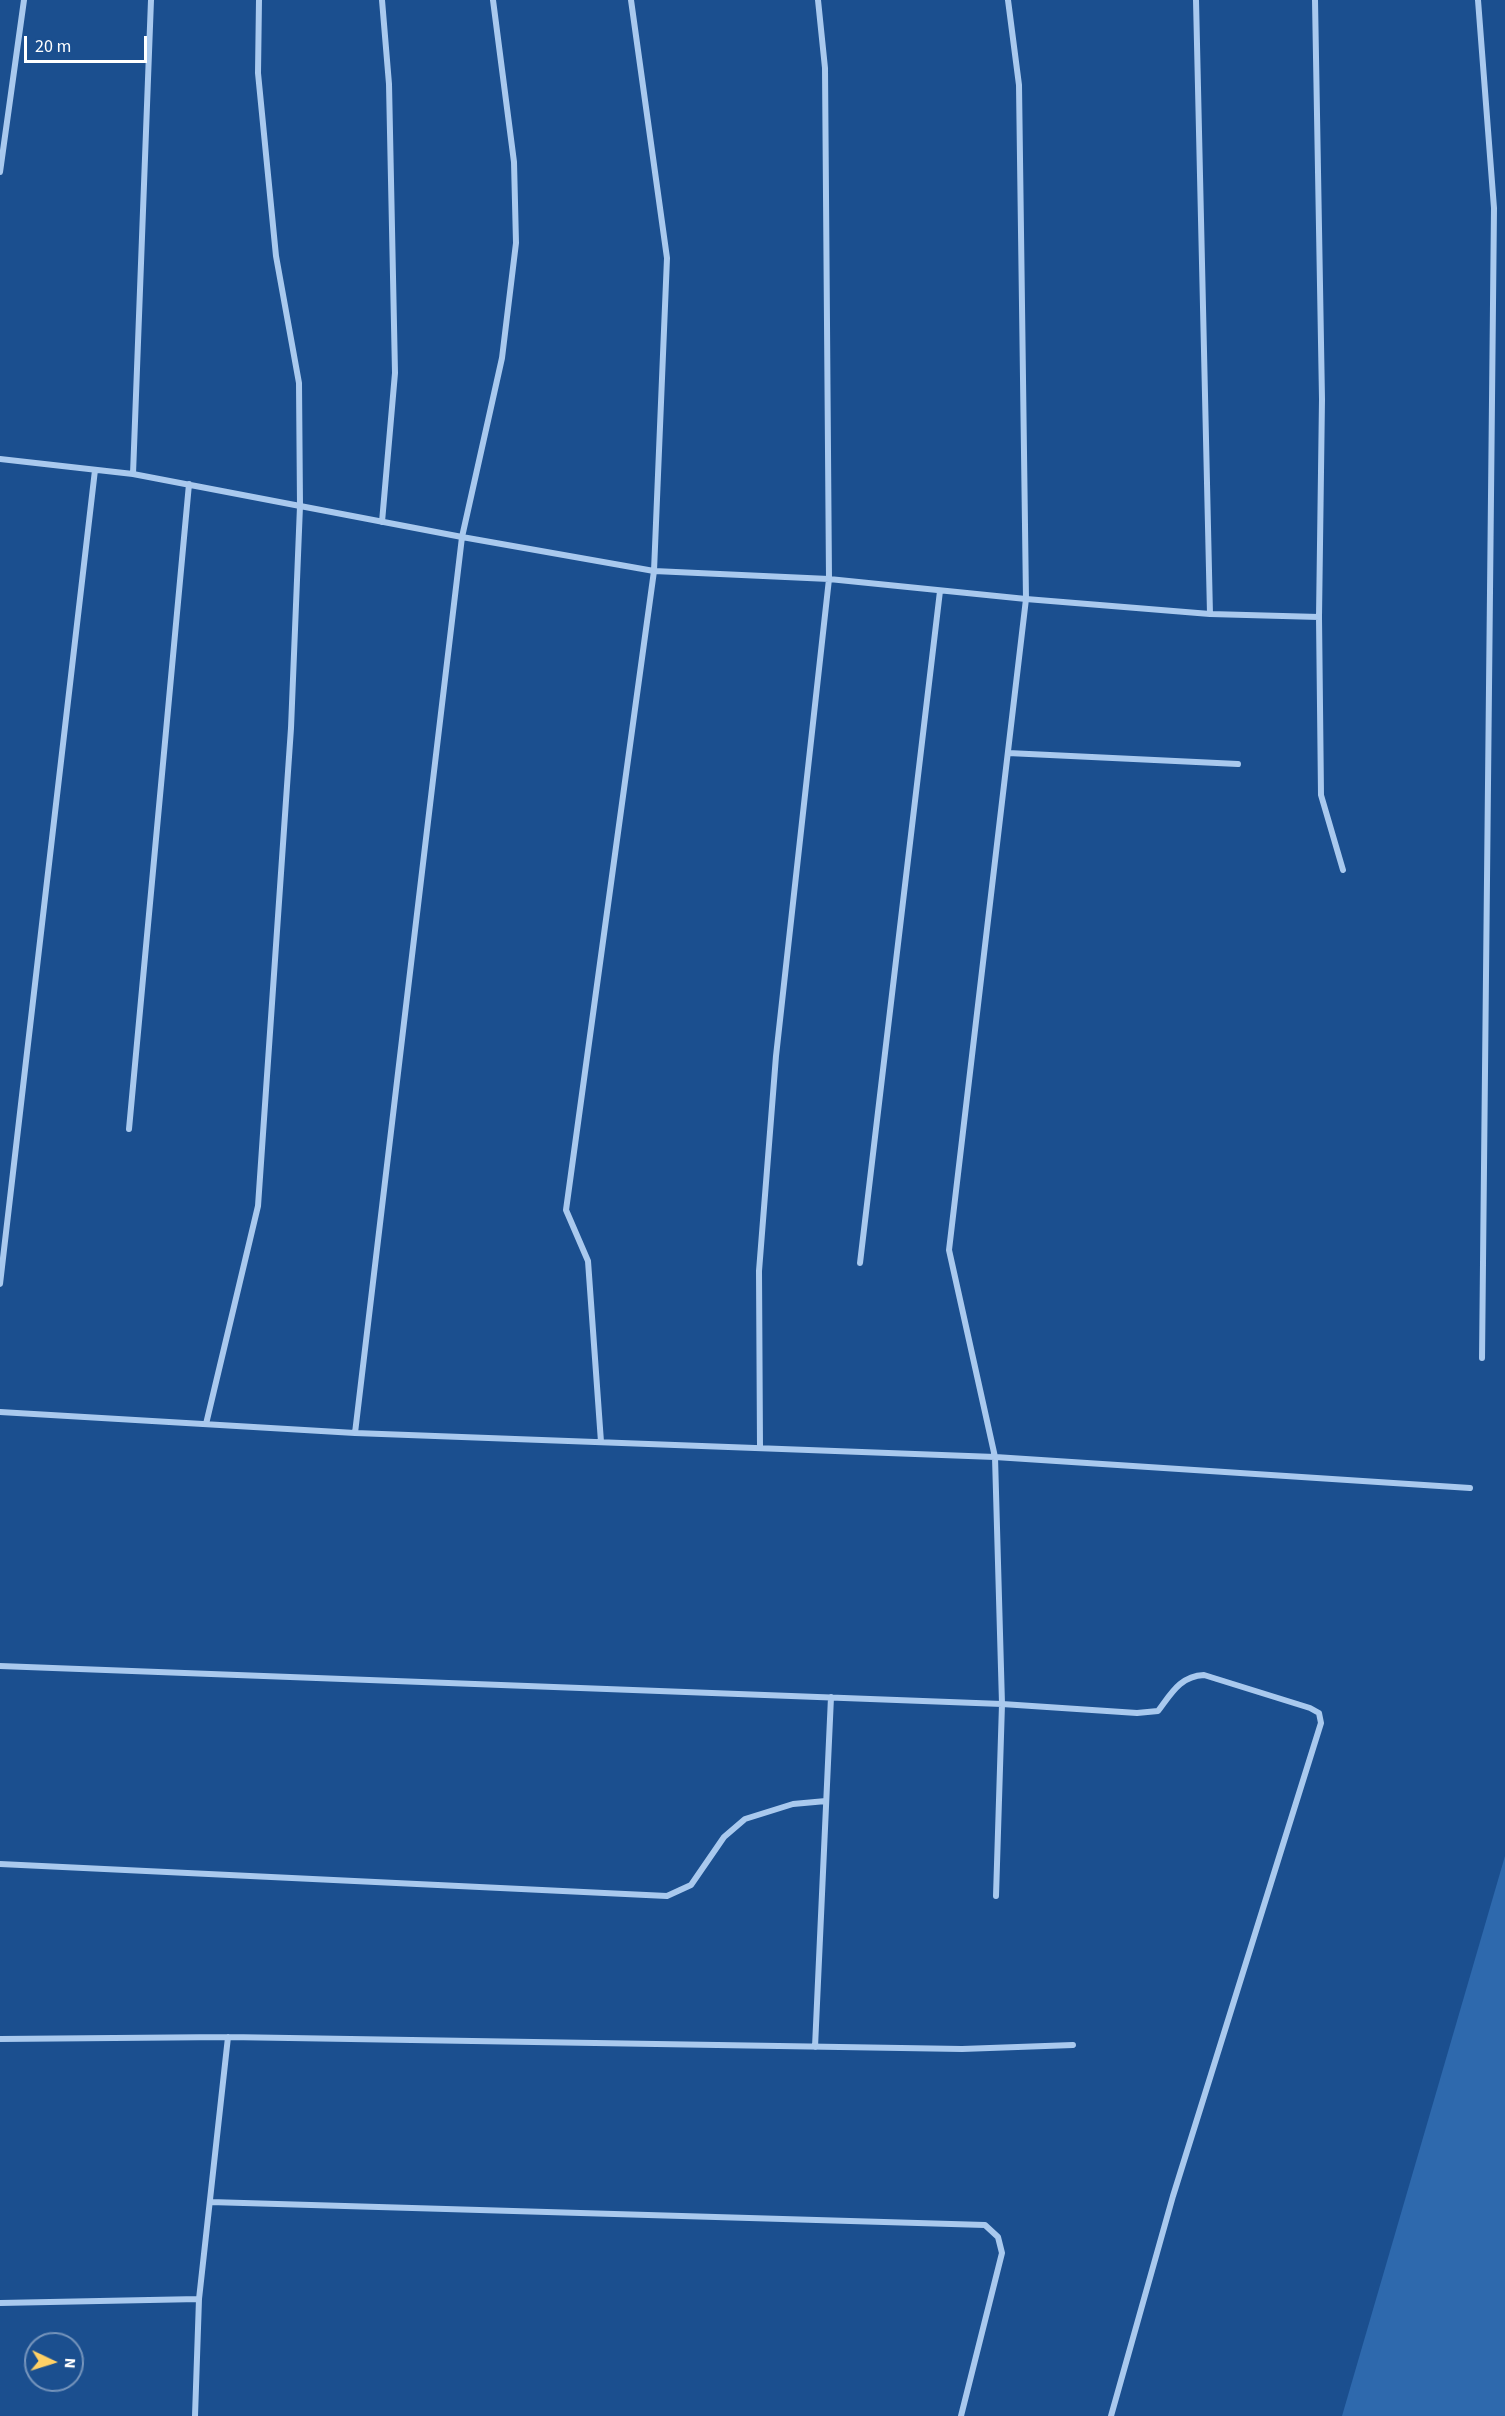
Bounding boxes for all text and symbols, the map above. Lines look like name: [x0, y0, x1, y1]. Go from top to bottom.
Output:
scale bar: [27, 24, 150, 62]
text: 20 m: [35, 34, 71, 59]
north arrow: [24, 2332, 84, 2392]
text: N: [59, 2357, 81, 2369]

